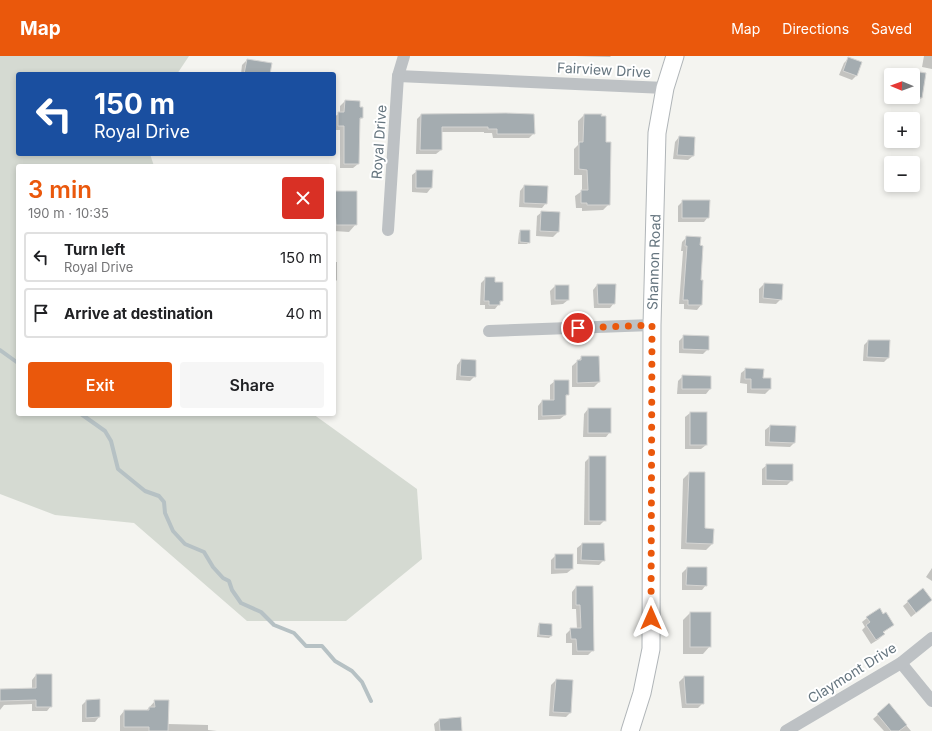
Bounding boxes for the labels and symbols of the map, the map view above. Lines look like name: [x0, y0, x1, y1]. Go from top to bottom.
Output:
street label: Fairview Drive: [557, 59, 651, 80]
north arrow: [884, 68, 920, 104]
street label: Royal Drive: [367, 104, 390, 180]
street label: Shannon Road: [643, 214, 664, 310]
pin: [561, 311, 595, 345]
position arrow: [630, 597, 672, 639]
street label: Claymont Drive: [804, 639, 899, 707]

